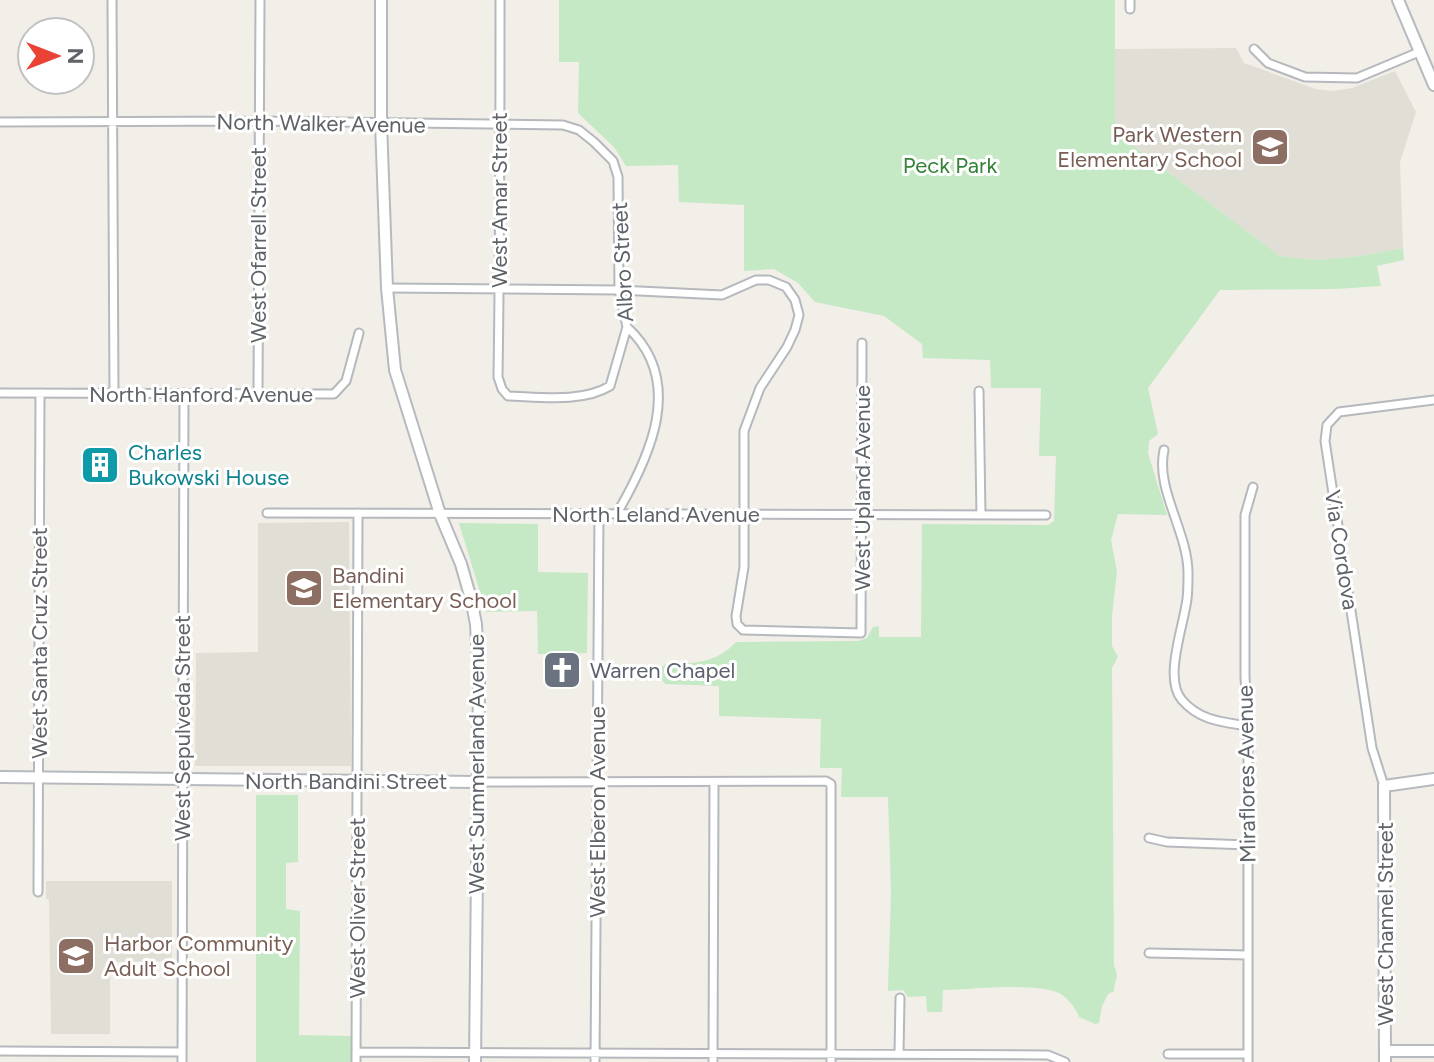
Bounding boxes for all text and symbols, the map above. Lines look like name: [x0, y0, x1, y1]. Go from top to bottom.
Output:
north arrow: [16, 16, 96, 96]
text: N: [62, 47, 89, 65]
street label: North Walker Avenue: [216, 108, 426, 139]
street label: West Amar Street: [486, 112, 513, 288]
place label: Park Western Elementary School: [1057, 121, 1242, 173]
school or university icon: Park Western Elementary School: [1249, 126, 1291, 168]
street label: West Ofarrell Street: [245, 147, 272, 343]
park label: Peck Park: [903, 152, 998, 179]
street label: Albro Street: [606, 201, 639, 323]
street label: North Hanford Avenue: [89, 381, 313, 408]
street label: West Upland Avenue: [849, 385, 876, 591]
place label: Charles Bukowski House: [128, 439, 289, 491]
building icon: Charles Bukowski House: [79, 444, 121, 486]
street label: Via Cordova: [1319, 488, 1364, 612]
street label: North Leland Avenue: [552, 501, 760, 528]
street label: West Santa Cruz Street: [26, 527, 53, 759]
place label: Bandini Elementary School: [332, 562, 517, 614]
school or university icon: Bandini Elementary School: [283, 567, 325, 609]
street label: West Sepulveda Street: [169, 615, 196, 841]
street label: West Summerland Avenue: [463, 634, 490, 894]
church icon: Warren Chapel: [541, 649, 583, 691]
place label: Warren Chapel: [590, 657, 735, 684]
street label: Miraflores Avenue: [1231, 685, 1262, 863]
street label: West Elberon Avenue: [584, 706, 611, 918]
street label: North Bandini Street: [245, 768, 447, 795]
street label: West Oliver Street: [344, 818, 371, 998]
street label: West Channel Street: [1372, 822, 1399, 1026]
place label: Harbor Community Adult School: [104, 930, 294, 982]
school or university icon: Harbor Community Adult School: [55, 935, 97, 977]

